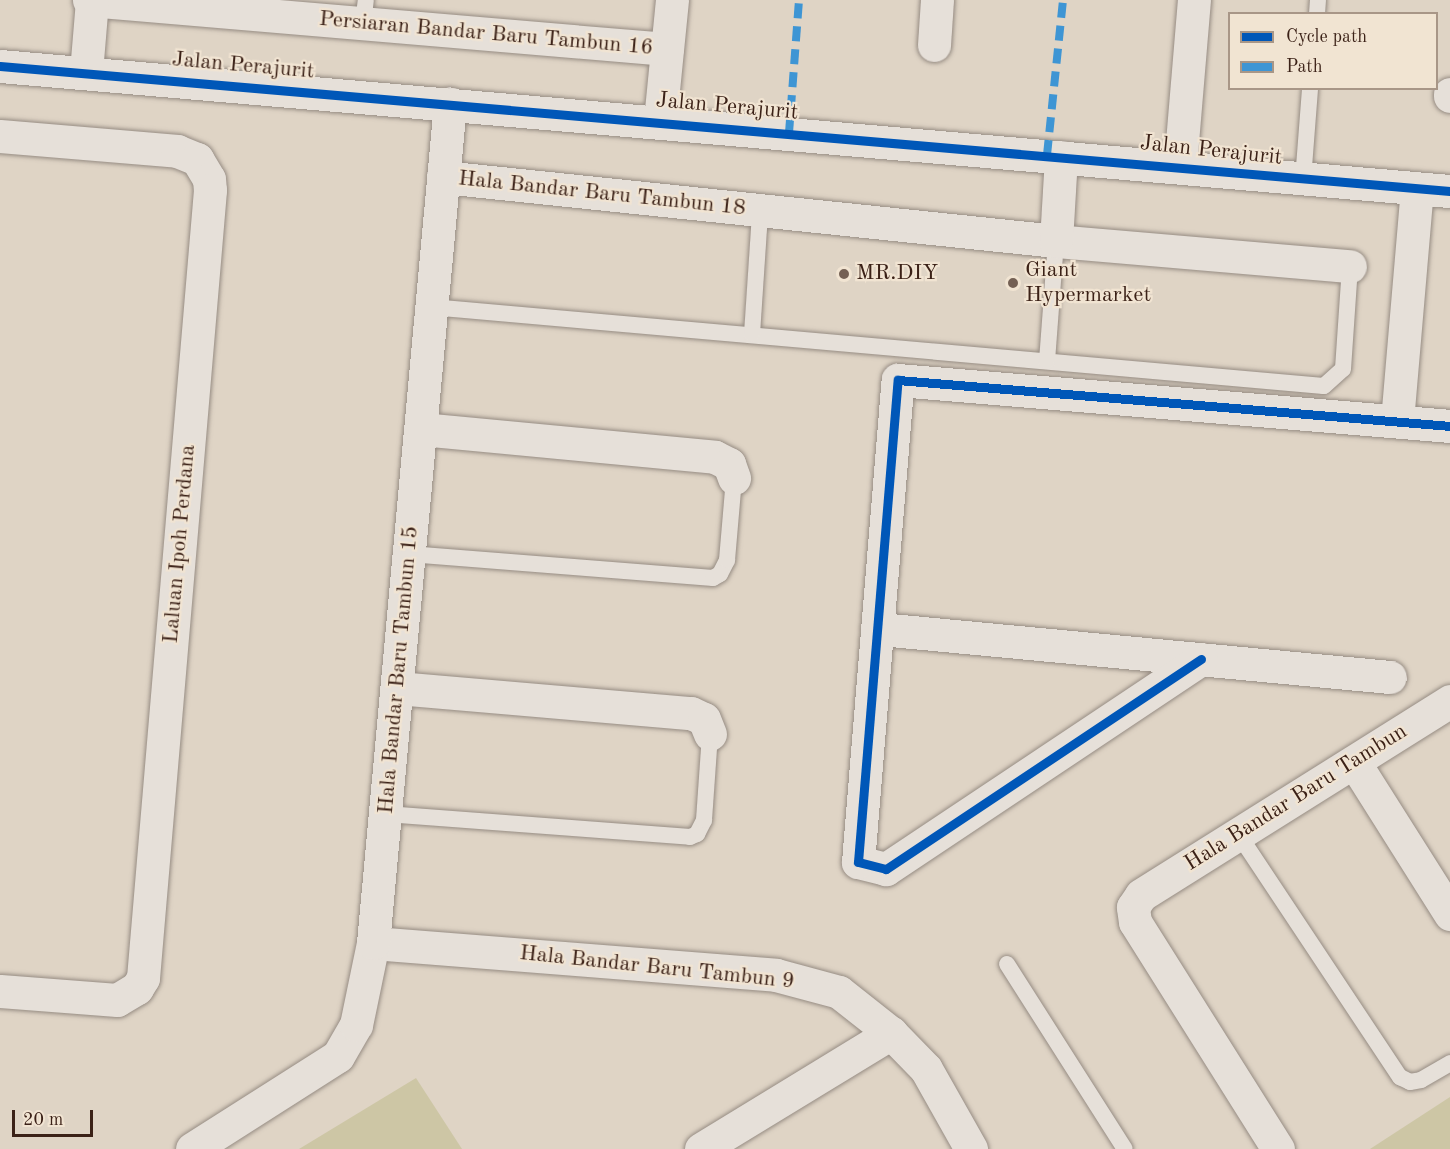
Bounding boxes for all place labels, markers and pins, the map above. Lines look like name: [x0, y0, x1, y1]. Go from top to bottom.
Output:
place label: Giant Hypermarket: [1025, 257, 1151, 308]
place label: MR.DIY: [856, 261, 938, 287]
marker: MR.DIY: [837, 267, 851, 281]
marker: Giant Hypermarket: [1006, 276, 1020, 290]

